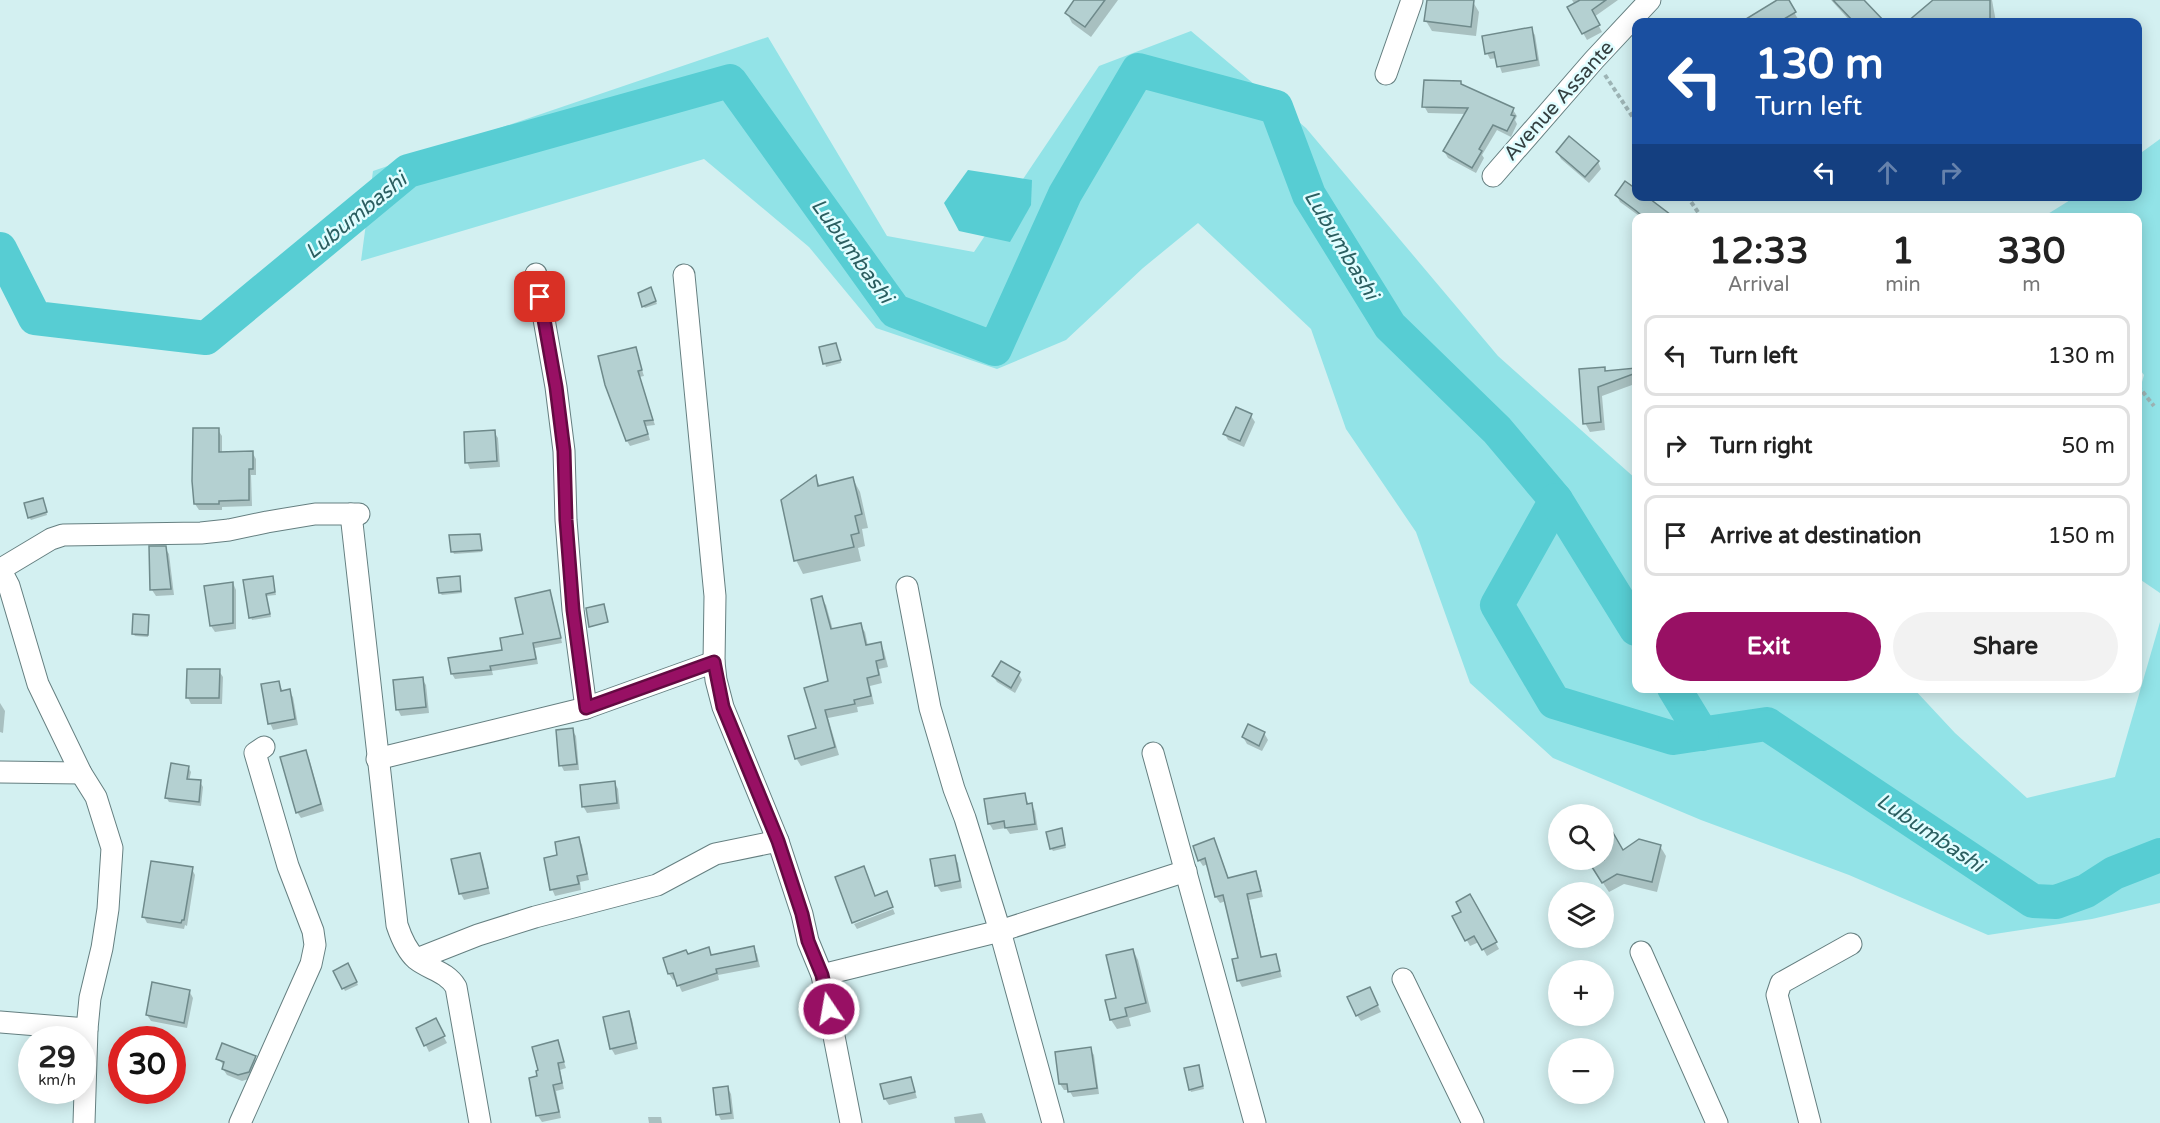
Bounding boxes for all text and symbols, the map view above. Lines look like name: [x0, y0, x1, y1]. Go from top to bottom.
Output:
street label: Avenue Assante: [1499, 36, 1619, 166]
text: 130 m: [1755, 39, 1884, 90]
icon: left: [1656, 42, 1734, 120]
text: Turn left: [1755, 90, 1862, 123]
icon: left: [1808, 156, 1841, 189]
icon: ahead: [1871, 156, 1904, 189]
icon: right: [1934, 156, 1967, 189]
water label: Lubumbashi: [300, 166, 414, 265]
water label: Lubumbashi: [1299, 186, 1385, 307]
water label: Lubumbashi: [806, 194, 900, 310]
text: 12:33: [1709, 230, 1809, 273]
text: 1: [1892, 230, 1914, 273]
text: 330: [1997, 230, 2065, 273]
pin: [514, 271, 565, 322]
text: Arrival: [1728, 273, 1790, 297]
text: min: [1885, 273, 1921, 297]
text: m: [2022, 273, 2041, 297]
icon: arrive: [523, 280, 556, 313]
icon: left: [1659, 339, 1692, 372]
text: Turn left: [1710, 343, 1798, 369]
text: 130 m: [2048, 343, 2115, 369]
icon: right: [1659, 429, 1692, 462]
text: Turn right: [1710, 433, 1812, 459]
text: 50 m: [2061, 433, 2115, 459]
icon: arrive: [1659, 519, 1692, 552]
text: Arrive at destination: [1710, 523, 1921, 549]
text: 150 m: [2048, 523, 2115, 549]
button: Exit: [1656, 612, 1881, 681]
button: Share: [1893, 612, 2118, 681]
water label: Lubumbashi: [1872, 788, 1990, 879]
map controls: [1548, 804, 1614, 1104]
button: search: [1548, 804, 1614, 870]
button: layers: [1548, 882, 1614, 948]
button: +: [1548, 960, 1614, 1026]
position arrow: [797, 977, 861, 1041]
speed limit sign: 30: [108, 1026, 186, 1104]
button: −: [1548, 1038, 1614, 1104]
text: 29: [38, 1039, 76, 1076]
text: km/h: [38, 1071, 76, 1089]

